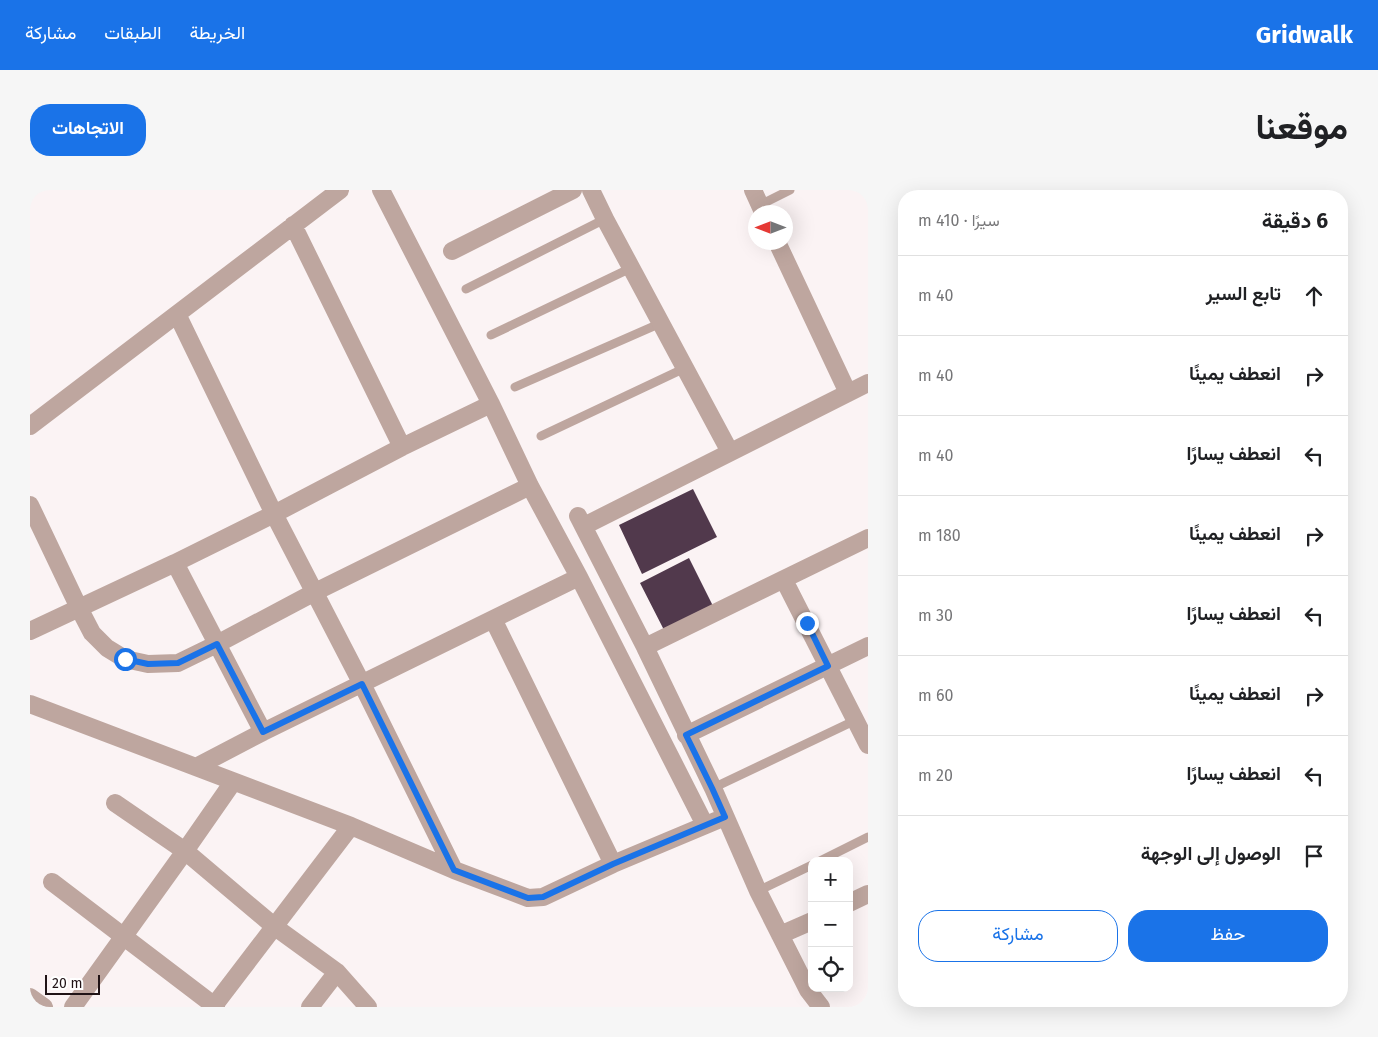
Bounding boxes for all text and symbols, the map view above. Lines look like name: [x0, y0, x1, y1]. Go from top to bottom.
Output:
text: Gridwalk: [1256, 21, 1353, 49]
text: مشاركة: [25, 22, 76, 44]
text: الطبقات: [104, 22, 161, 44]
text: الخريطة: [189, 22, 245, 44]
button: الاتجاهات: [30, 104, 146, 156]
text: موقعنا: [1255, 106, 1348, 148]
north arrow: [748, 205, 793, 250]
text: 6 دقيقة: [1262, 208, 1328, 234]
text: سيرًا · 410 m: [918, 211, 1000, 230]
text: تابع السير: [1206, 282, 1281, 305]
icon: ahead: [1300, 282, 1328, 310]
text: 40 m: [918, 286, 953, 305]
text: انعطف يمينًا: [1189, 362, 1281, 385]
icon: right: [1300, 362, 1328, 390]
text: 40 m: [918, 366, 953, 385]
text: انعطف يسارًا: [1187, 442, 1281, 465]
icon: left: [1300, 442, 1328, 470]
text: 40 m: [918, 446, 953, 465]
text: انعطف يمينًا: [1189, 522, 1281, 545]
icon: right: [1300, 522, 1328, 550]
text: 180 m: [918, 526, 961, 545]
text: انعطف يسارًا: [1187, 602, 1281, 625]
icon: left: [1300, 602, 1328, 630]
text: 30 m: [918, 606, 953, 625]
route end: [796, 612, 819, 635]
route start: [114, 648, 137, 671]
text: انعطف يمينًا: [1189, 682, 1281, 705]
icon: right: [1300, 682, 1328, 710]
text: 60 m: [918, 686, 953, 705]
text: انعطف يسارًا: [1187, 762, 1281, 785]
icon: left: [1300, 762, 1328, 790]
text: 20 m: [918, 766, 953, 785]
text: الوصول إلى الوجهة: [1141, 842, 1281, 865]
icon: arrive: [1300, 842, 1328, 870]
map controls: [808, 857, 853, 992]
button: +: [808, 857, 853, 902]
button: −: [808, 902, 853, 947]
button: مشاركة: [918, 910, 1118, 962]
button: حفظ: [1128, 910, 1328, 962]
button: locate: [808, 947, 853, 992]
scale bar: [45, 972, 100, 995]
text: 20 m: [52, 975, 82, 992]

